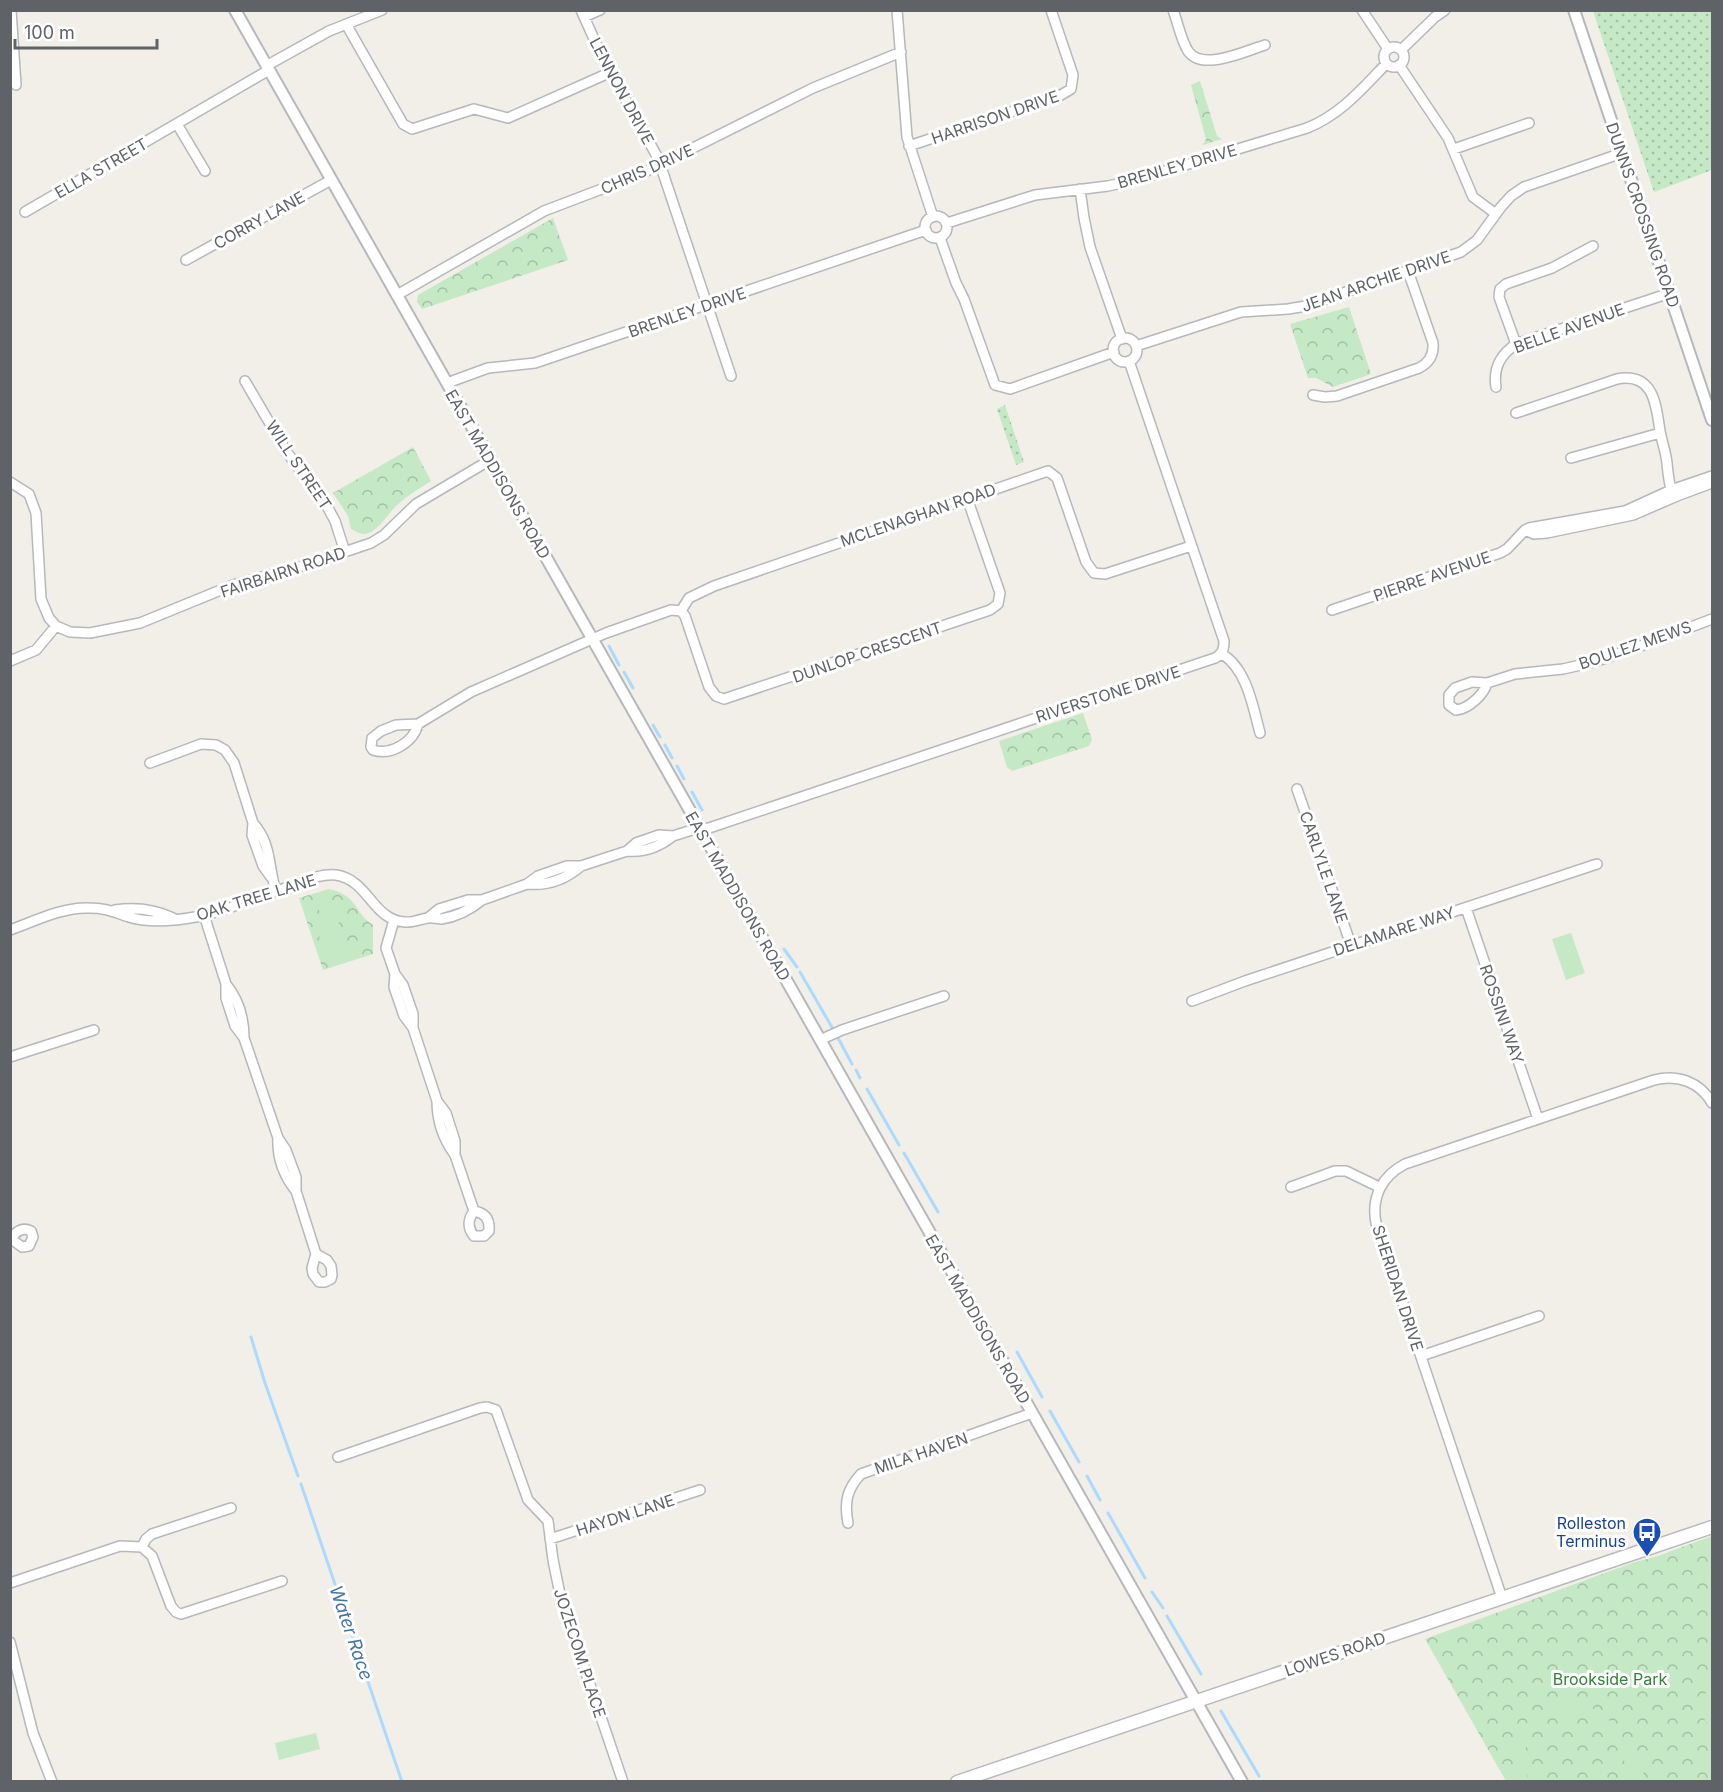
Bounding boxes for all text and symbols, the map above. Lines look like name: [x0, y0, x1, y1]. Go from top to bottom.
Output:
scale bar: [15, 12, 158, 50]
text: 100 m: [24, 22, 75, 43]
street label: LENNON DRIVE: [585, 34, 659, 148]
street label: HARRISON DRIVE: [929, 86, 1061, 148]
street label: DUNNS CROSSING ROAD: [1602, 120, 1684, 310]
street label: ELLA STREET: [51, 133, 151, 203]
street label: BRENLEY DRIVE: [1115, 139, 1239, 193]
street label: CHRIS DRIVE: [597, 140, 697, 198]
street label: CORRY LANE: [210, 187, 308, 253]
street label: JEAN ARCHIE DRIVE: [1299, 246, 1453, 316]
street label: BRENLEY DRIVE: [625, 282, 749, 342]
street label: BELLE AVENUE: [1511, 299, 1627, 357]
street label: EAST MADDISONS ROAD: [441, 386, 555, 562]
street label: WILL STREET: [262, 417, 336, 513]
street label: MCLENAGHAN ROAD: [838, 479, 998, 551]
street label: FAIRBAIRN ROAD: [218, 542, 348, 602]
street label: PIERRE AVENUE: [1371, 547, 1493, 605]
street label: BOULEZ MEWS: [1576, 616, 1694, 674]
street label: DUNLOP CRESCENT: [790, 617, 944, 687]
street label: RIVERSTONE DRIVE: [1033, 661, 1183, 727]
street label: EAST MADDISONS ROAD: [681, 808, 795, 984]
street label: CARLYLE LANE: [1295, 808, 1353, 926]
street label: OAK TREE LANE: [194, 869, 318, 925]
street label: DELAMARE WAY: [1331, 902, 1457, 960]
street label: ROSSINI WAY: [1476, 962, 1528, 1066]
street label: SHERIDAN DRIVE: [1368, 1222, 1428, 1354]
street label: EAST MADDISONS ROAD: [921, 1231, 1035, 1407]
street label: MILA HAVEN: [871, 1428, 971, 1478]
street label: HAYDN LANE: [573, 1490, 677, 1540]
place label: Rolleston Terminus: [1556, 1513, 1626, 1551]
bus stop icon: Rolleston Terminus: [1631, 1516, 1663, 1558]
water label: Water Race: [325, 1583, 377, 1683]
street label: JOZECOM PLACE: [550, 1586, 610, 1720]
street label: LOWES ROAD: [1282, 1627, 1388, 1681]
park label: Brookside Park: [1553, 1669, 1667, 1689]

